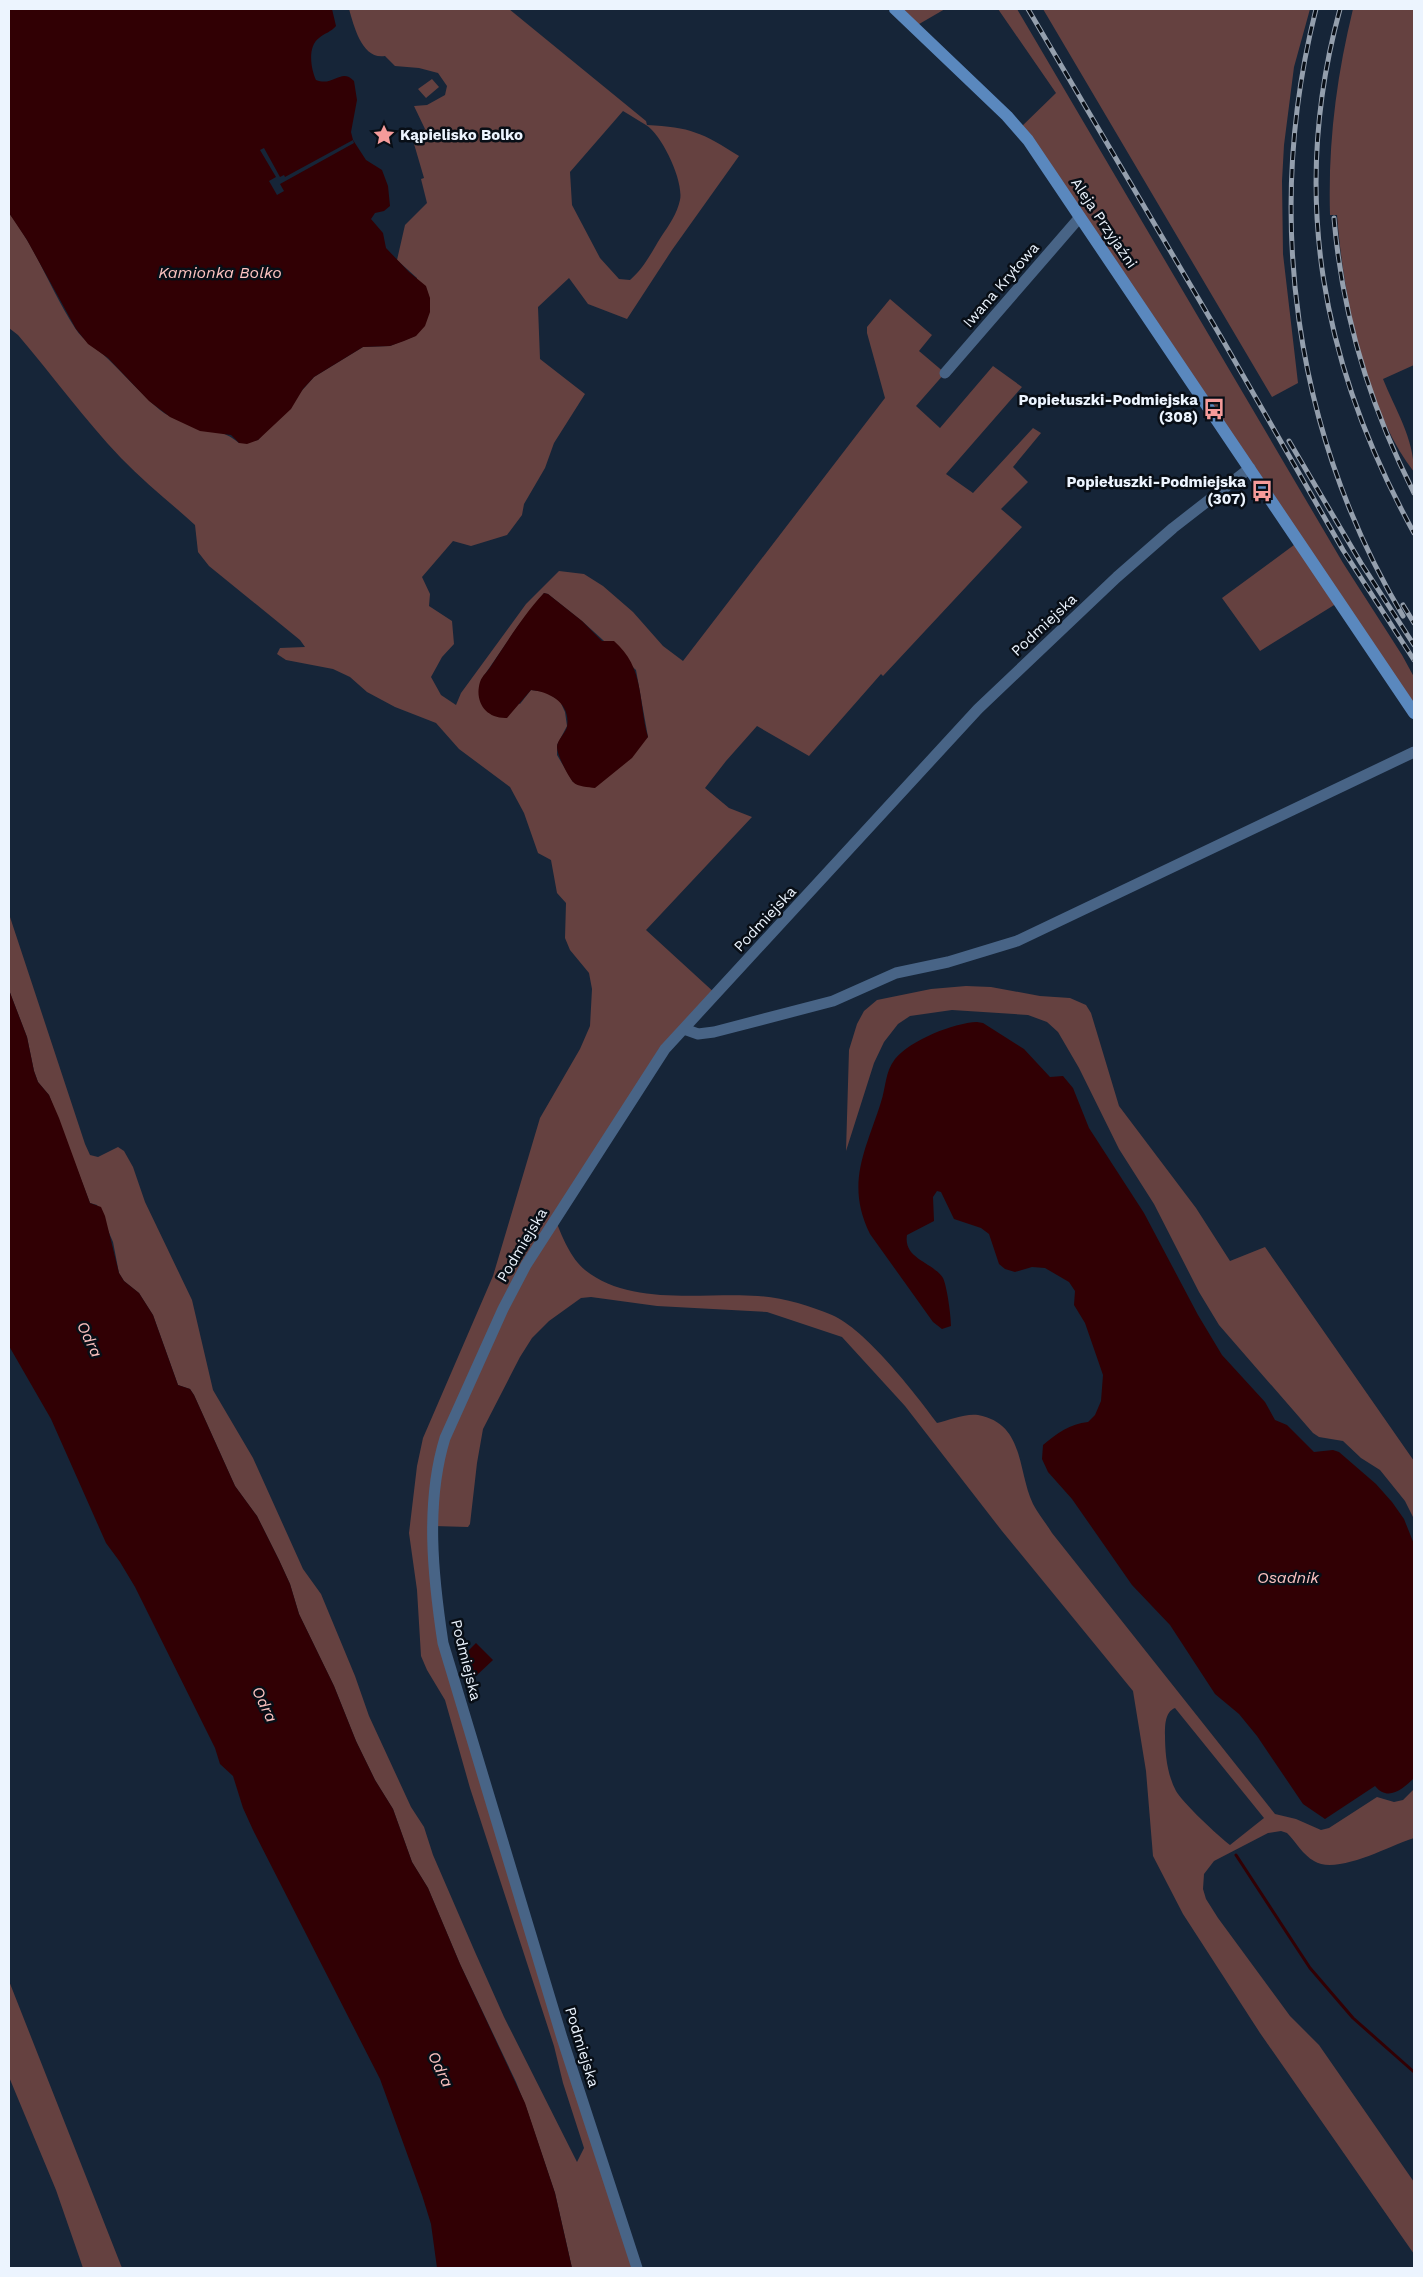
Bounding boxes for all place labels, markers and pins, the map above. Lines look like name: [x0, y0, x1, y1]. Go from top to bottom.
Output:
place icon: Kąpielisko Bolko: [371, 122, 397, 148]
place label: Kąpielisko Bolko: [400, 126, 523, 144]
place label: Popiełuszki-Podmiejska (308): [1018, 391, 1198, 426]
bus stop icon: Popiełuszki-Podmiejska (308): [1201, 396, 1227, 422]
place label: Popiełuszki-Podmiejska (307): [1066, 473, 1246, 508]
bus stop icon: Popiełuszki-Podmiejska (307): [1249, 478, 1275, 504]

